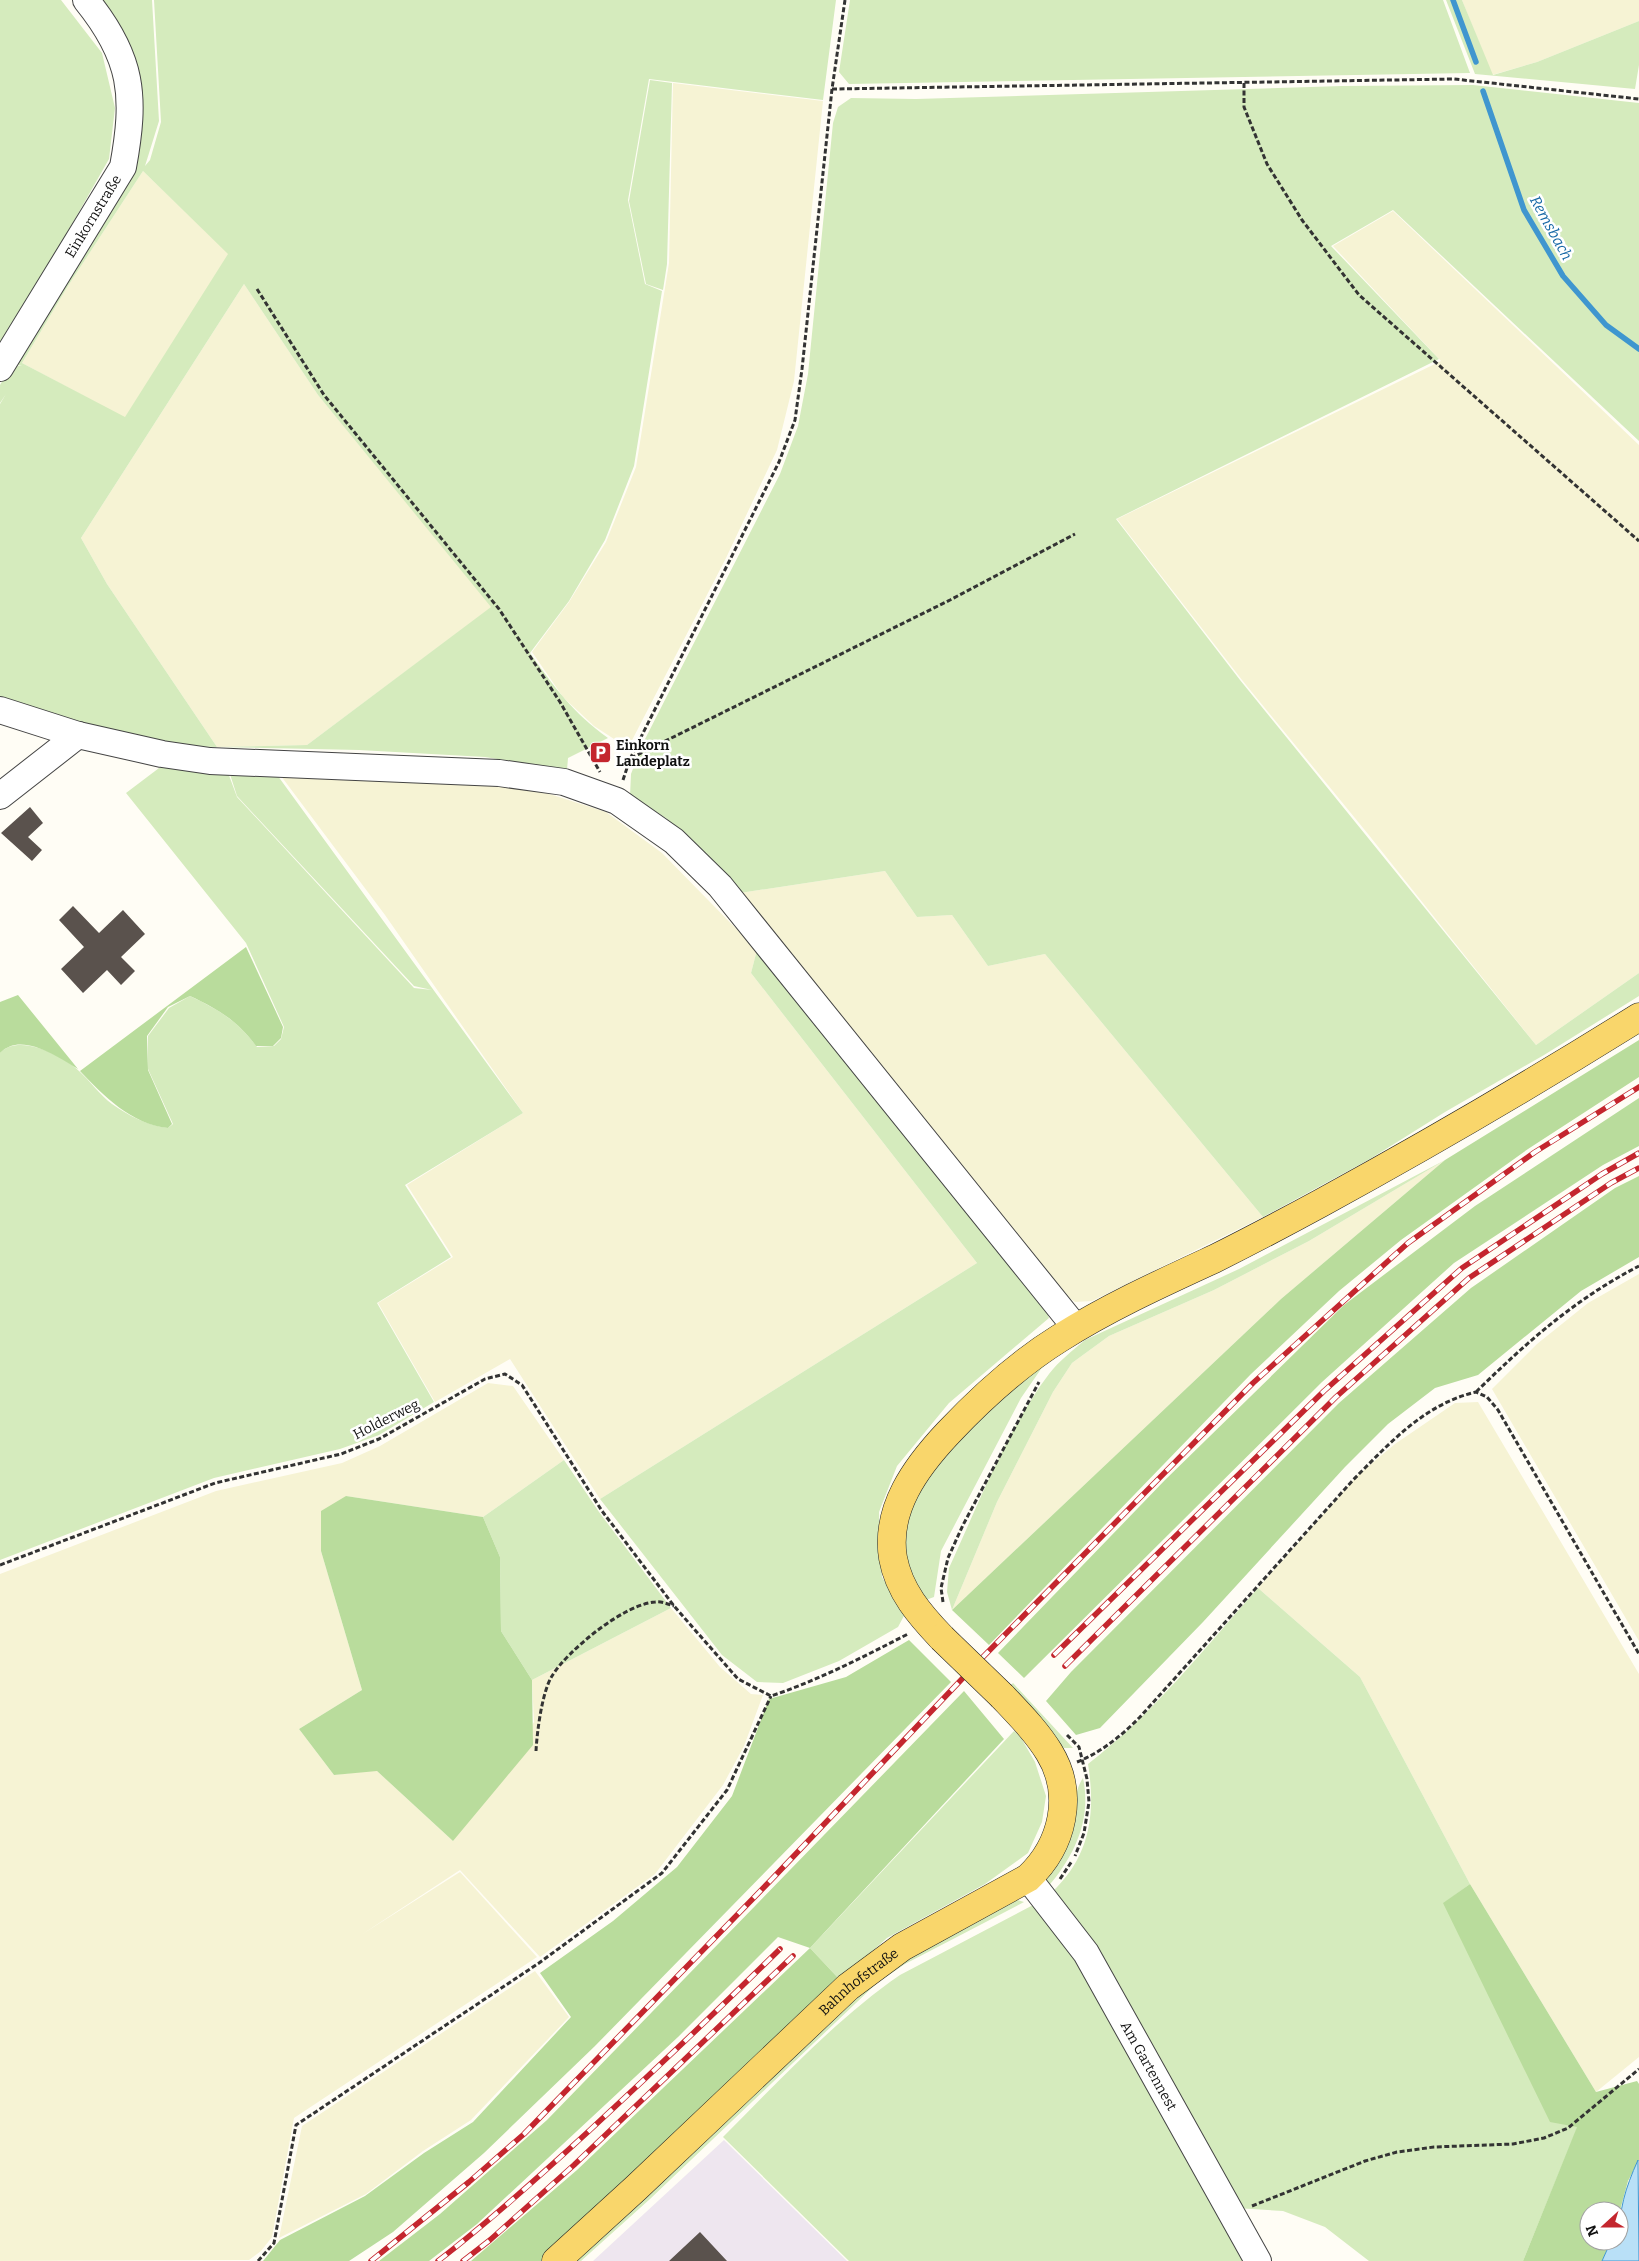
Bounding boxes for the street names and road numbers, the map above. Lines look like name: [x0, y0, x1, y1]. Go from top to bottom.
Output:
street label: Einkornstraße: [62, 172, 125, 261]
street label: Holderweg: [350, 1396, 422, 1443]
street label: Bahnhofstraße: [816, 1945, 902, 2019]
street label: Am Gartennest: [1117, 2018, 1180, 2114]

